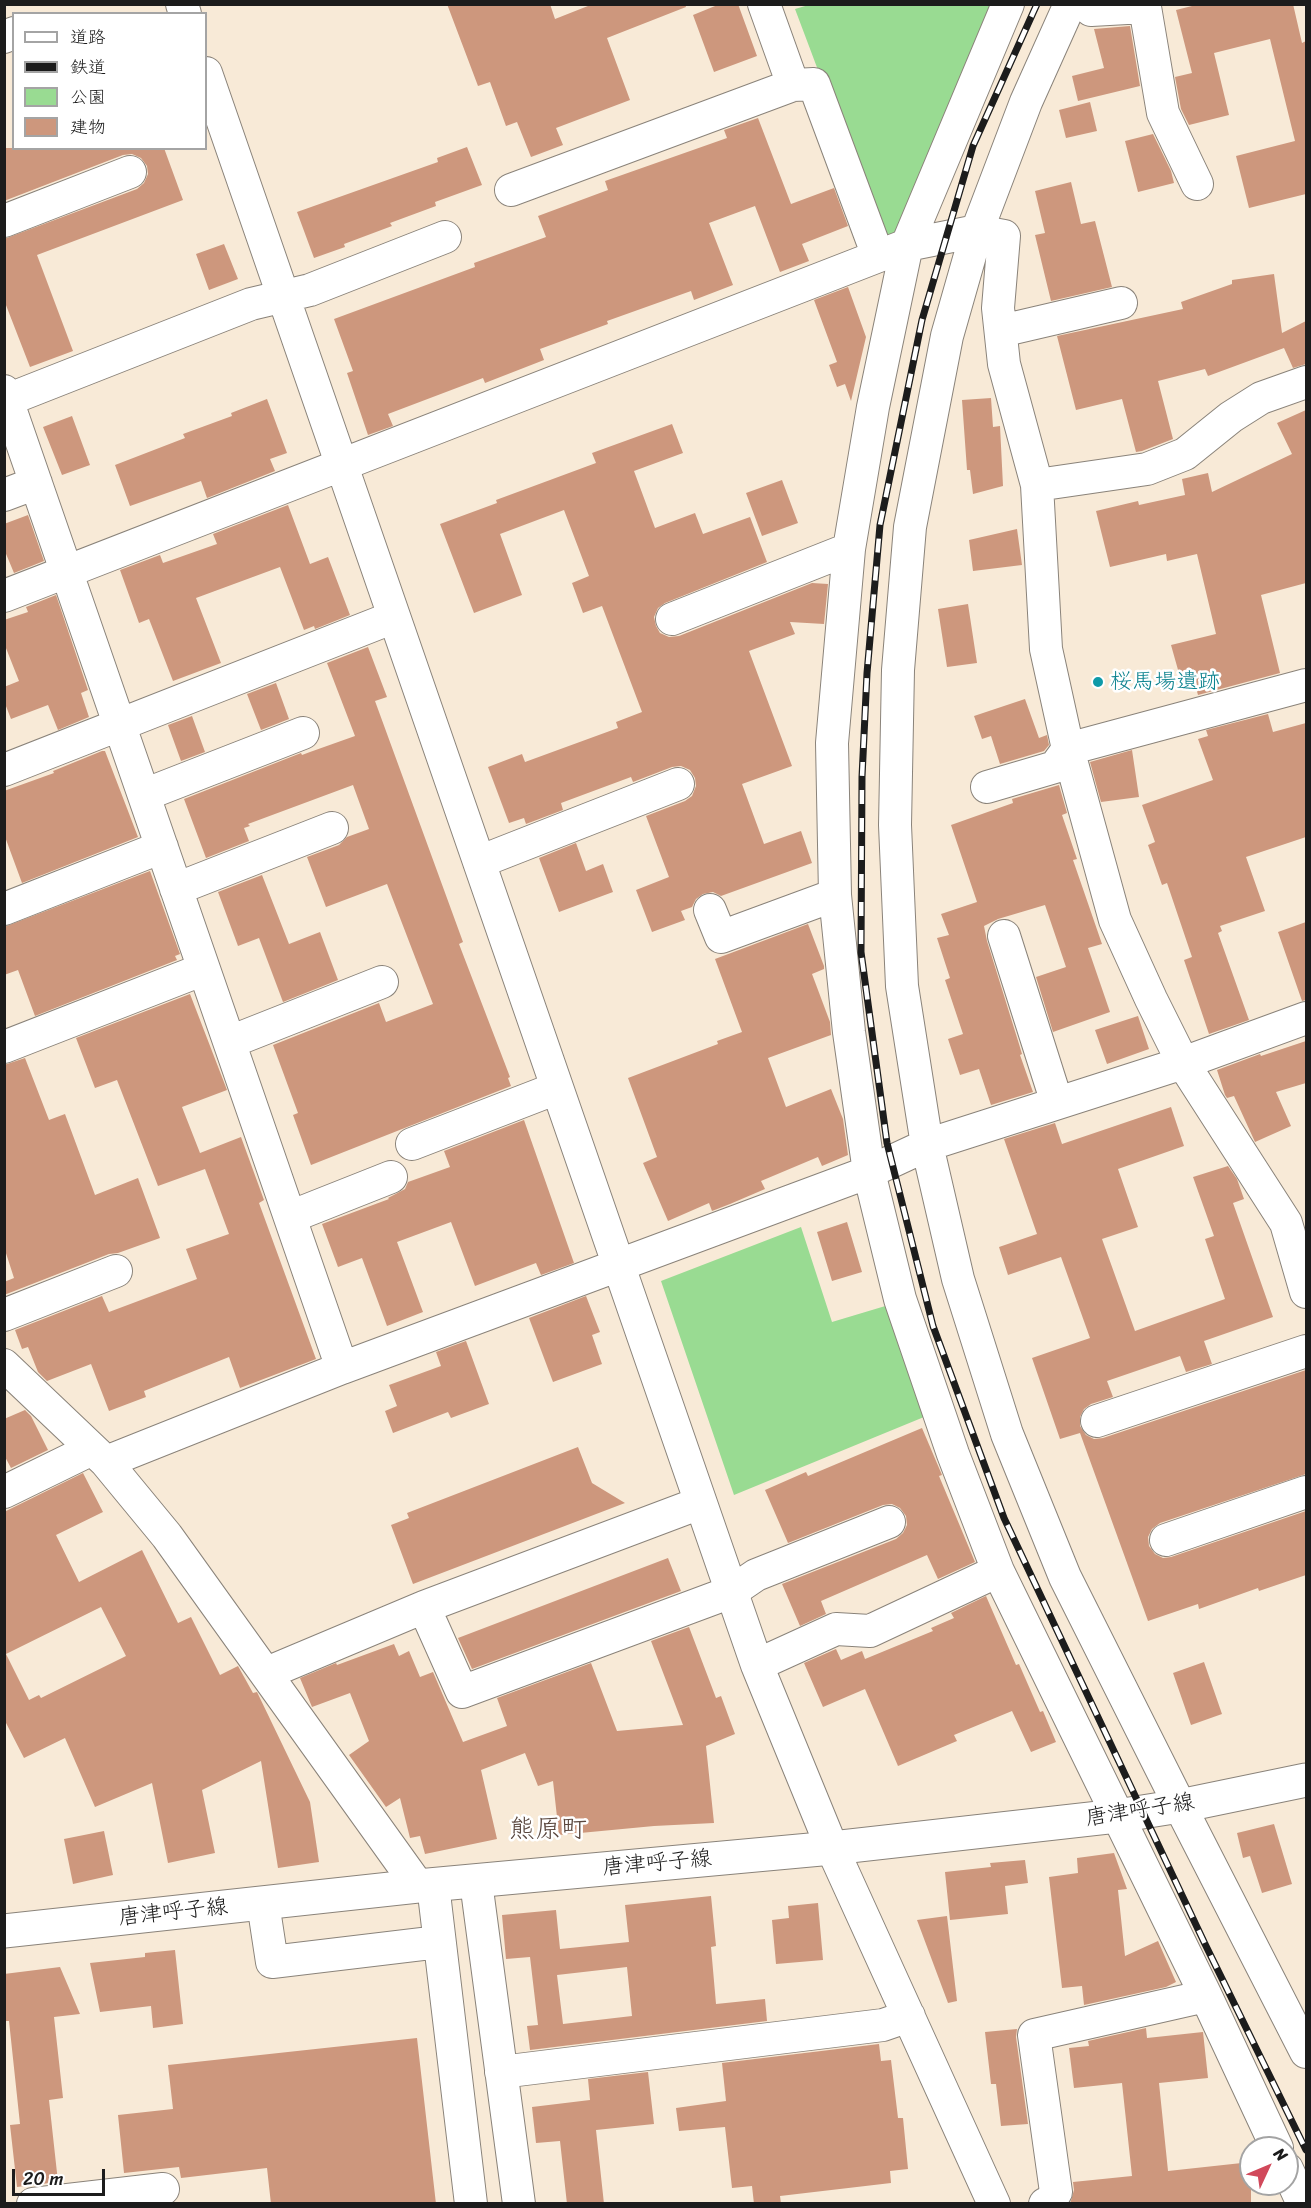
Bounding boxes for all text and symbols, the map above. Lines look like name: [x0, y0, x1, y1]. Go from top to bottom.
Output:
legend: [12, 12, 207, 150]
text: 道路: [70, 21, 106, 53]
text: 鉄道: [70, 51, 106, 83]
text: 公園: [70, 81, 106, 113]
text: 建物: [70, 111, 106, 143]
place label: 桜馬場遺跡: [1110, 669, 1220, 695]
marker: 桜馬場遺跡: [1091, 675, 1105, 689]
street label: 唐津呼子線: [1084, 1789, 1196, 1833]
district label: 熊原町: [509, 1814, 587, 1846]
street label: 唐津呼子線: [601, 1846, 713, 1882]
street label: 唐津呼子線: [117, 1894, 229, 1932]
north arrow: [1239, 2136, 1299, 2196]
text: N: [1267, 2140, 1295, 2169]
scale bar: [15, 2157, 108, 2195]
text: 20 m: [23, 2163, 63, 2195]

